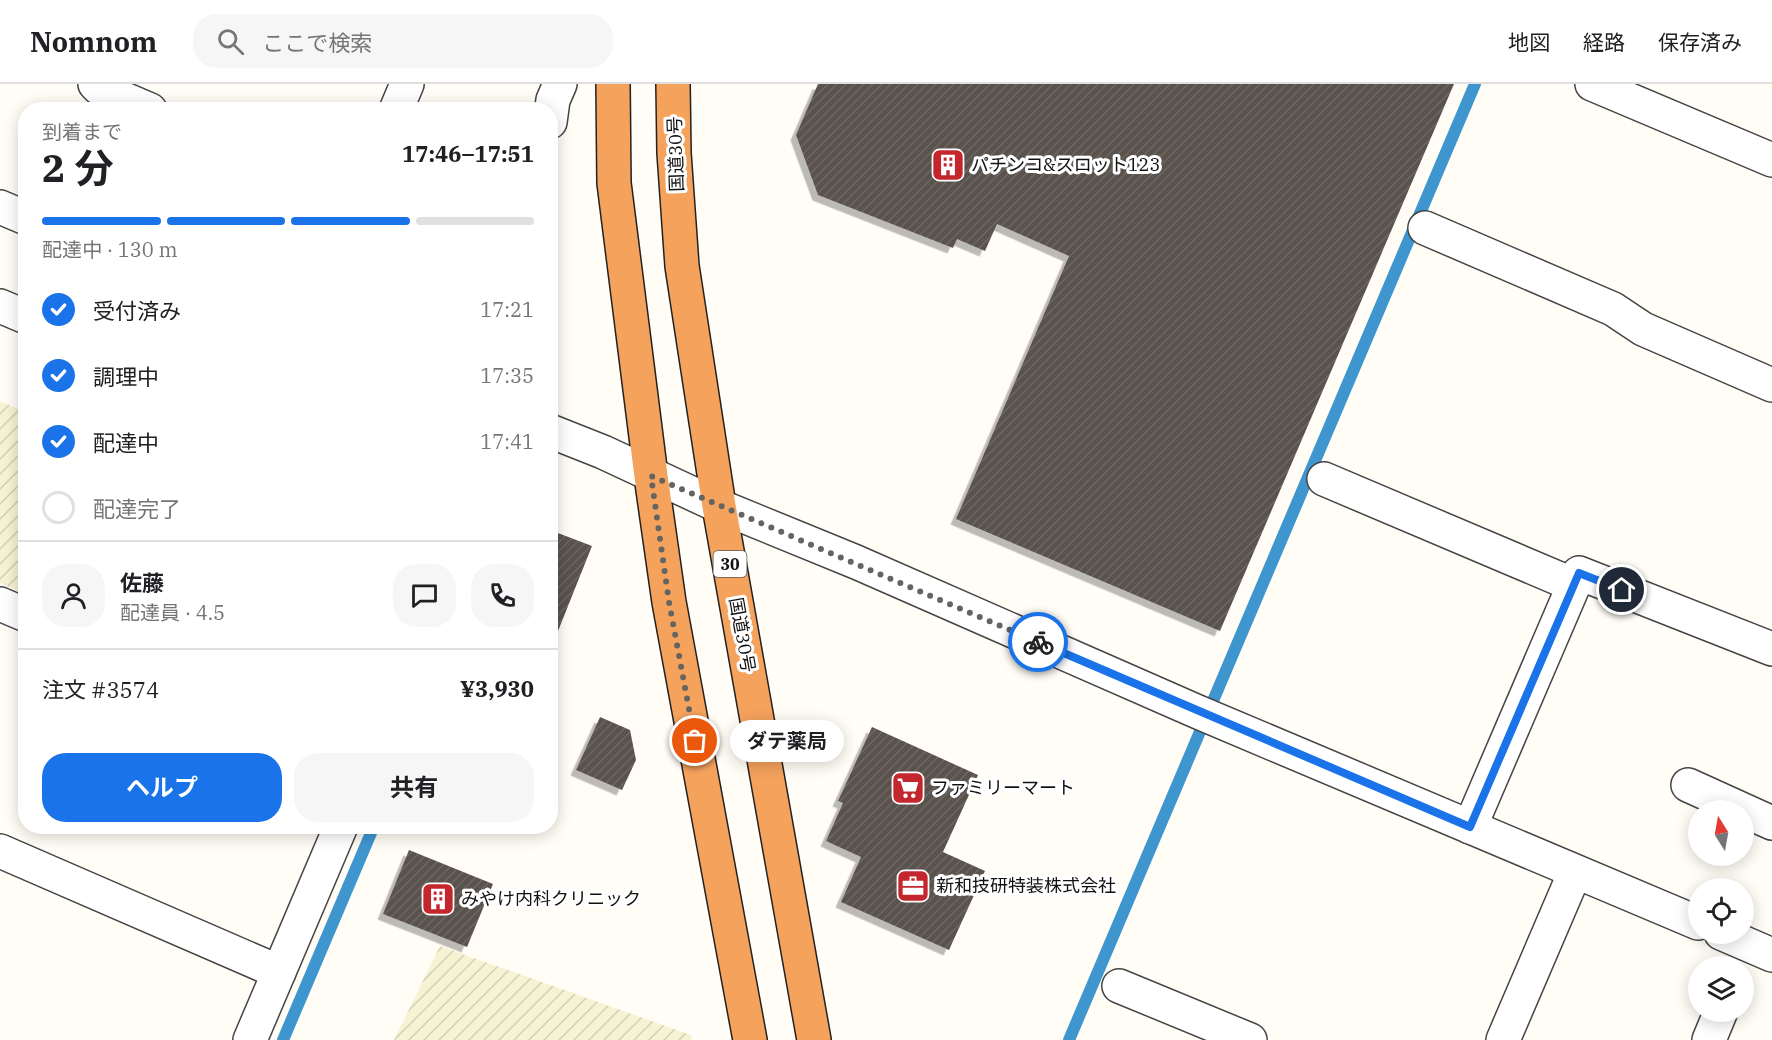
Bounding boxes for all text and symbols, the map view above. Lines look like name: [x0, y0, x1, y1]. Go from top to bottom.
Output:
search box: [193, 14, 613, 68]
text: Nomnom: [30, 23, 157, 60]
icon: search: [214, 25, 247, 58]
text: ここで検索: [262, 28, 372, 57]
text: 地図: [1508, 28, 1550, 56]
text: 経路: [1583, 28, 1625, 56]
text: 保存済み: [1658, 28, 1742, 56]
street label: 国道30号: [663, 116, 688, 192]
text: 到着まで: [42, 118, 122, 145]
text: 17:46–17:51: [402, 139, 534, 168]
text: 2 分: [42, 142, 113, 193]
building icon: パチンコ&スロット123: [930, 147, 966, 183]
place label: パチンコ&スロット123: [971, 153, 1160, 176]
text: 配達中 · 130 m: [42, 236, 177, 263]
icon: check: [42, 293, 75, 326]
text: 受付済み: [93, 296, 181, 325]
text: 17:21: [480, 296, 534, 323]
icon: check: [42, 359, 75, 392]
text: 調理中: [93, 362, 159, 391]
text: 17:35: [480, 362, 534, 389]
icon: check: [42, 425, 75, 458]
text: 配達中: [93, 428, 159, 457]
text: 17:41: [480, 428, 534, 455]
text: 配達完了: [93, 494, 181, 523]
road number: 30: [714, 551, 746, 577]
button: person: [42, 564, 105, 627]
button: chat: [393, 564, 456, 627]
button: phone: [471, 564, 534, 627]
pin: [1596, 564, 1647, 615]
text: 佐藤: [120, 568, 164, 597]
icon: home: [1605, 573, 1638, 606]
street label: 国道30号: [725, 596, 760, 674]
text: 配達員 · 4.5: [120, 599, 225, 626]
courier: [1008, 612, 1068, 672]
icon: bike: [1022, 626, 1055, 659]
text: ¥3,930: [460, 674, 534, 703]
text: 注文 #3574: [42, 675, 159, 704]
pin: [669, 715, 720, 766]
callout: ダテ薬局: [731, 720, 845, 762]
icon: bag: [678, 724, 711, 757]
text: ダテ薬局: [747, 727, 827, 754]
button: ヘルプ: [42, 753, 282, 822]
button: 共有: [294, 753, 534, 822]
supermarket icon: ファミリーマート: [890, 770, 926, 806]
place label: ファミリーマート: [931, 776, 1075, 799]
north arrow: [1688, 800, 1754, 866]
map controls: [1688, 800, 1754, 1022]
office icon: 新和技研特装株式会社: [895, 868, 931, 904]
place label: 新和技研特装株式会社: [936, 874, 1116, 897]
button: locate: [1688, 878, 1754, 944]
building icon: みやけ内科クリニック: [420, 881, 456, 917]
place label: みやけ内科クリニック: [461, 887, 641, 910]
button: layers: [1688, 956, 1754, 1022]

